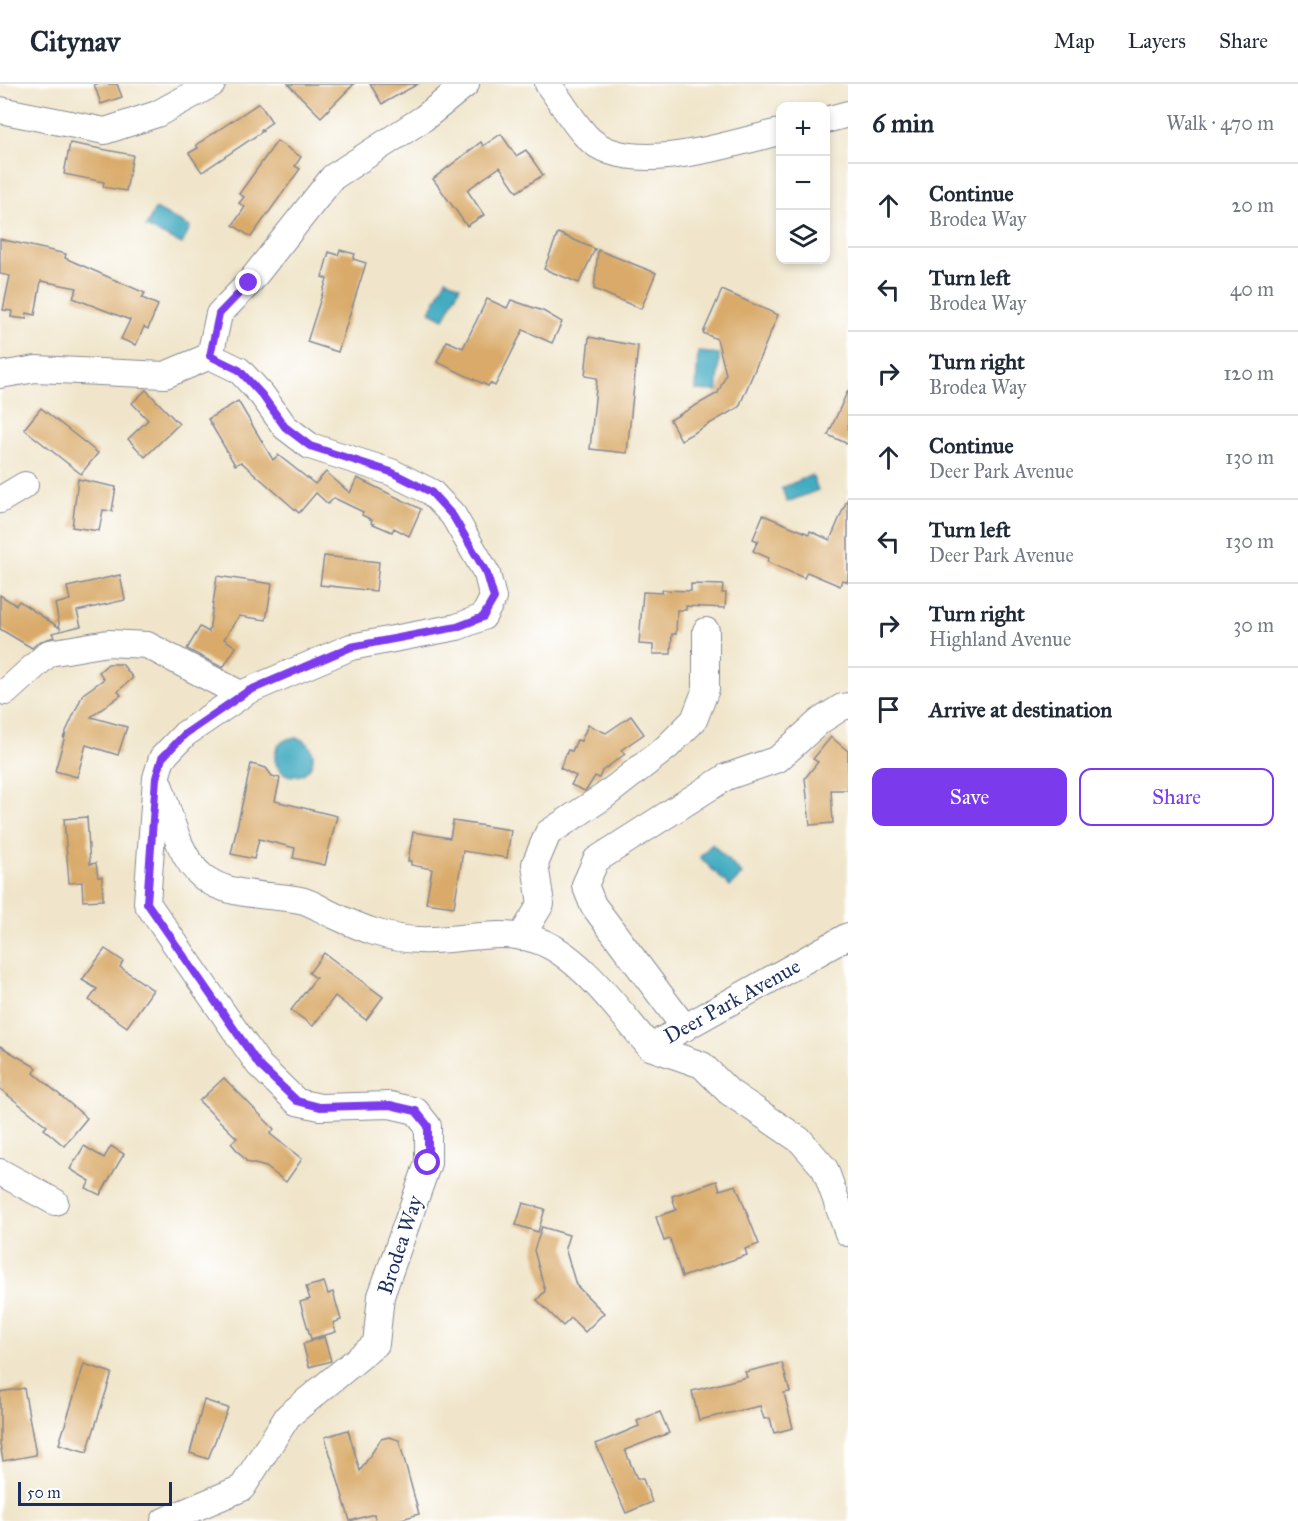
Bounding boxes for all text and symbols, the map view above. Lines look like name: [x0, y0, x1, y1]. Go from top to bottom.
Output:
text: Citynav: [30, 24, 120, 59]
text: Map: [1054, 28, 1095, 54]
text: Layers: [1128, 28, 1186, 54]
text: Share: [1219, 28, 1268, 54]
map controls: [776, 102, 830, 264]
button: +: [776, 102, 830, 156]
text: 6 min: [872, 107, 934, 139]
text: Walk · 470 m: [1166, 111, 1274, 135]
button: −: [776, 156, 830, 210]
text: Continue: [929, 180, 1014, 207]
icon: ahead: [872, 189, 905, 222]
text: 20 m: [1231, 193, 1274, 217]
text: Brodea Way: [929, 207, 1027, 231]
button: layers: [776, 210, 830, 264]
text: Turn left: [929, 264, 1011, 291]
route end: [235, 269, 261, 295]
icon: left: [872, 273, 905, 306]
text: 40 m: [1230, 277, 1274, 301]
text: Brodea Way: [929, 291, 1027, 315]
text: Turn right: [929, 348, 1025, 375]
icon: right: [872, 357, 905, 390]
text: 120 m: [1223, 361, 1274, 385]
text: Brodea Way: [929, 375, 1027, 399]
text: Continue: [929, 432, 1014, 459]
icon: ahead: [872, 441, 905, 474]
text: 130 m: [1225, 445, 1274, 469]
text: Deer Park Avenue: [929, 459, 1074, 483]
text: Turn left: [929, 516, 1011, 543]
icon: left: [872, 525, 905, 558]
text: 130 m: [1225, 529, 1274, 553]
text: Deer Park Avenue: [929, 543, 1074, 567]
text: Turn right: [929, 600, 1025, 627]
icon: right: [872, 609, 905, 642]
text: 30 m: [1233, 613, 1274, 637]
text: Highland Avenue: [929, 627, 1071, 651]
icon: arrive: [872, 693, 905, 726]
text: Arrive at destination: [929, 696, 1112, 723]
button: Save: [872, 768, 1067, 826]
button: Share: [1079, 768, 1274, 826]
street label: Deer Park Avenue: [659, 953, 805, 1049]
route start: [414, 1149, 440, 1175]
street label: Brodea Way: [372, 1191, 429, 1298]
scale bar: [18, 1479, 172, 1506]
text: 50 m: [27, 1483, 61, 1502]

